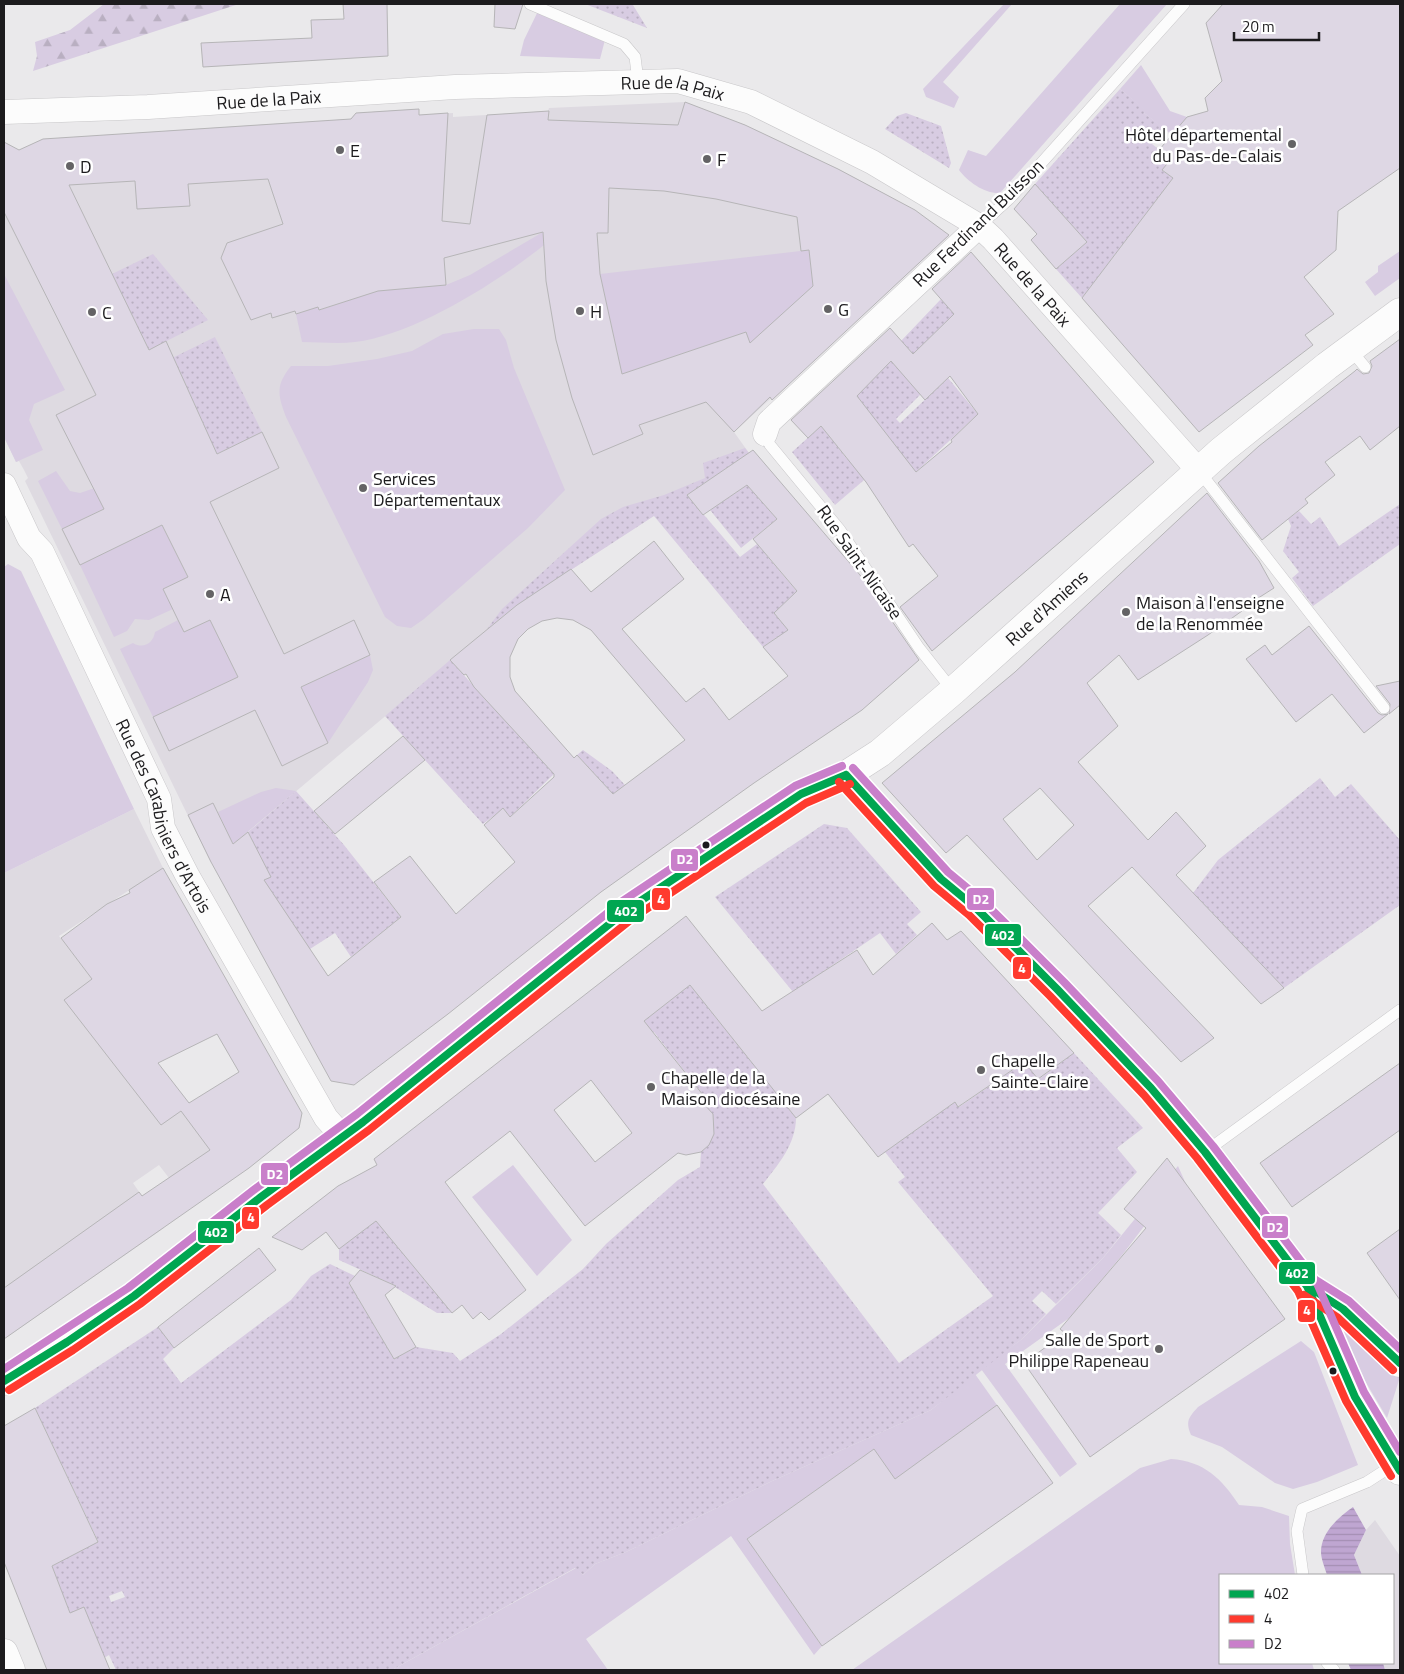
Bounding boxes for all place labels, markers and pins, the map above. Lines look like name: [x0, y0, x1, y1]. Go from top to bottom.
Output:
place label: Hôtel départemental du Pas-de-Calais: [1125, 121, 1282, 169]
place label: E: [350, 137, 360, 164]
marker: Hôtel départemental du Pas-de-Calais: [1286, 138, 1298, 150]
marker: E: [334, 144, 346, 156]
place label: F: [717, 146, 726, 173]
place label: D: [80, 153, 92, 180]
marker: F: [701, 153, 713, 165]
marker: D: [64, 160, 76, 172]
place label: G: [838, 296, 849, 323]
place label: H: [590, 298, 602, 325]
place label: C: [102, 299, 112, 326]
marker: G: [822, 303, 834, 315]
marker: H: [574, 305, 586, 317]
marker: C: [86, 306, 98, 318]
place label: Services Départementaux: [373, 465, 501, 513]
marker: Services Départementaux: [357, 482, 369, 494]
place label: A: [220, 581, 231, 608]
marker: A: [204, 588, 216, 600]
place label: Maison à l'enseigne de la Renommée: [1136, 589, 1284, 637]
marker: Maison à l'enseigne de la Renommée: [1120, 606, 1132, 618]
unlabelled marker: [701, 840, 711, 850]
place label: Chapelle Sainte-Claire: [991, 1047, 1089, 1095]
place label: Chapelle de la Maison diocésaine: [661, 1064, 800, 1112]
marker: Chapelle Sainte-Claire: [975, 1064, 987, 1076]
marker: Chapelle de la Maison diocésaine: [645, 1081, 657, 1093]
place label: Salle de Sport Philippe Rapeneau: [1009, 1326, 1150, 1374]
marker: Salle de Sport Philippe Rapeneau: [1153, 1343, 1165, 1355]
unlabelled marker: [1328, 1366, 1338, 1376]

